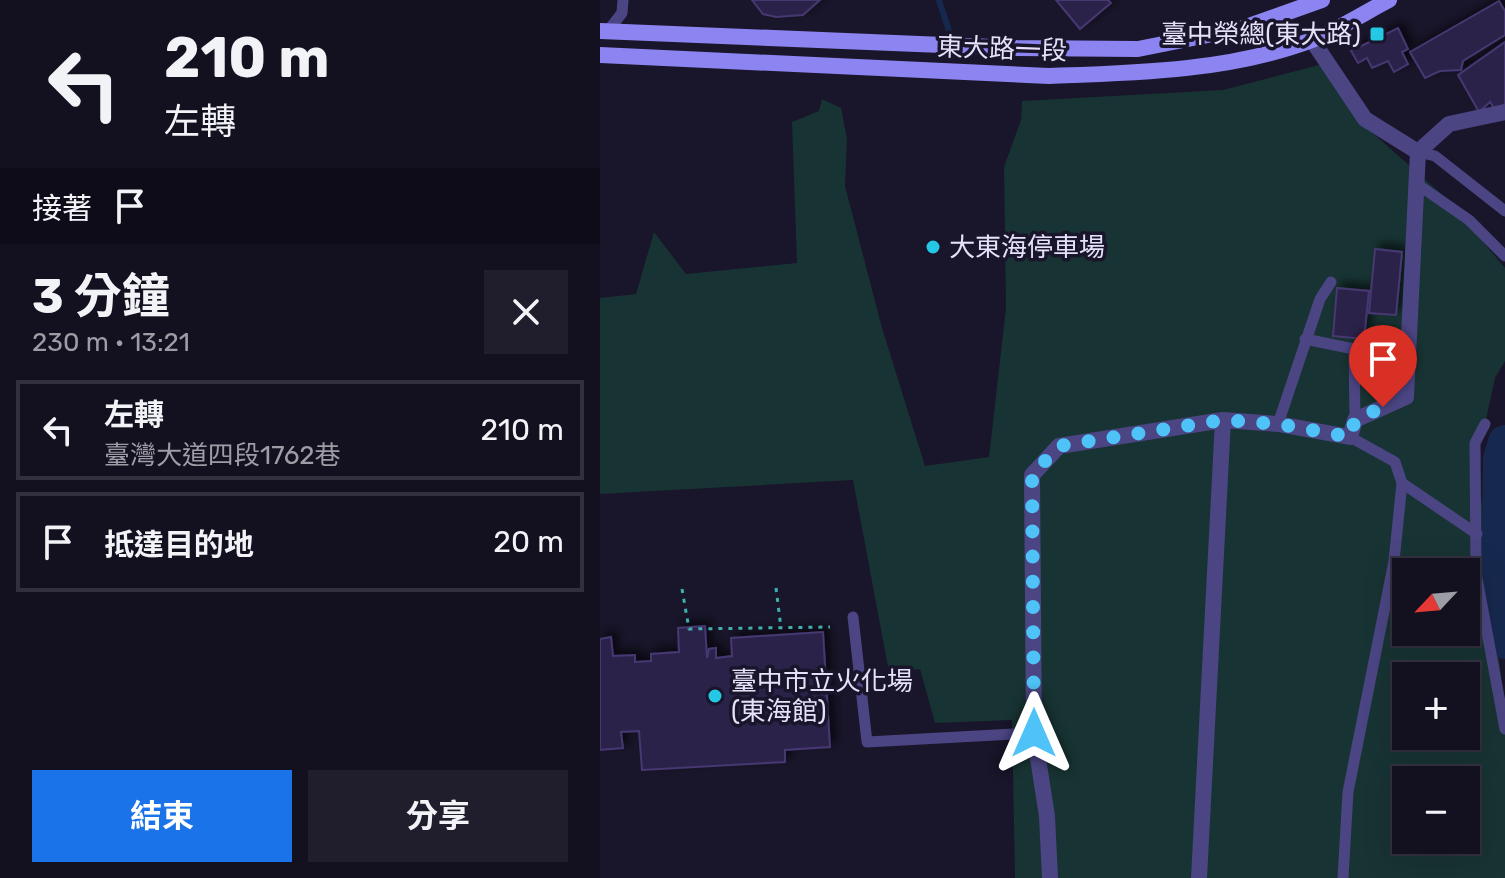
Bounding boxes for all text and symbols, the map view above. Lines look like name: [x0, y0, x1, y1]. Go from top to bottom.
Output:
place label: 臺中榮總(東大路): [1161, 19, 1361, 50]
text: 210 m: [164, 25, 330, 91]
marker: 臺中榮總(東大路): [1368, 25, 1386, 43]
street label: 東大路一段: [936, 31, 1068, 67]
icon: left: [32, 32, 136, 136]
text: 左轉: [164, 100, 236, 143]
icon: arrive: [108, 184, 152, 228]
text: 接著: [32, 191, 92, 227]
place label: 大東海停車場: [949, 232, 1105, 263]
marker: 大東海停車場: [924, 238, 942, 256]
text: 3 分鐘: [32, 268, 170, 325]
button: close: [484, 270, 568, 354]
pin: [1349, 325, 1417, 407]
text: 230 m · 13:21: [32, 327, 190, 358]
icon: arrive: [1361, 337, 1405, 381]
text: 左轉: [104, 397, 164, 433]
icon: left: [36, 408, 80, 452]
text: 210 m: [480, 412, 564, 448]
text: 臺灣大道四段1762巷: [104, 440, 341, 471]
icon: arrive: [36, 520, 80, 564]
text: 20 m: [493, 524, 564, 560]
text: 抵達目的地: [104, 527, 254, 563]
north arrow: [1392, 558, 1480, 646]
map controls: [1392, 558, 1480, 854]
button: +: [1392, 662, 1480, 750]
place label: 臺中市立火化場 (東海館): [731, 666, 913, 727]
marker: 臺中市立火化場 (東海館): [706, 687, 724, 705]
position arrow: [992, 691, 1076, 775]
button: −: [1392, 766, 1480, 854]
button: 結束: [32, 770, 292, 862]
button: 分享: [308, 770, 568, 862]

